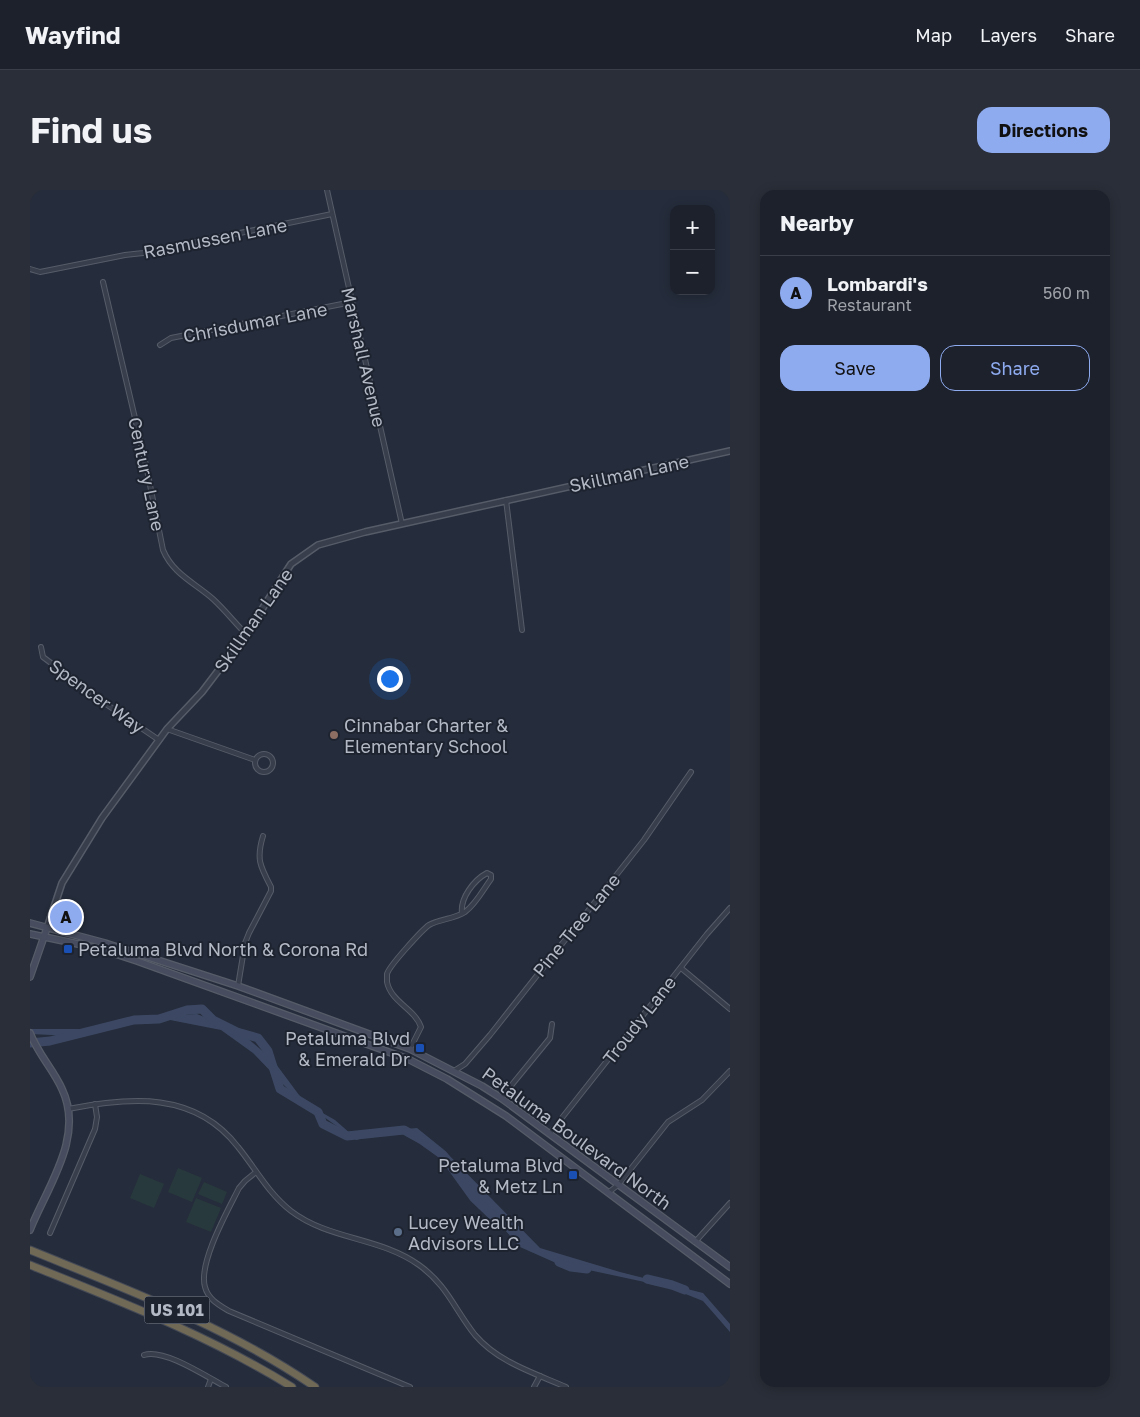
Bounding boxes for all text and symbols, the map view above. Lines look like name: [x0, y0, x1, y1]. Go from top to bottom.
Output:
text: Wayfind: [25, 20, 121, 49]
text: Map: [915, 24, 952, 46]
text: Layers: [980, 24, 1037, 46]
text: Share: [1065, 24, 1115, 46]
button: Directions: [977, 107, 1110, 153]
text: Find us: [30, 109, 152, 151]
map controls: [670, 205, 715, 295]
button: +: [670, 205, 715, 250]
text: Nearby: [780, 210, 854, 236]
street label: Rasmussen Lane: [141, 213, 289, 263]
button: −: [670, 250, 715, 295]
text: Lombardi's: [827, 272, 928, 295]
text: A: [790, 283, 802, 303]
text: 560 m: [1043, 283, 1090, 303]
street label: Marshall Avenue: [337, 285, 391, 429]
text: Restaurant: [827, 295, 912, 315]
street label: Chrisdumar Lane: [181, 297, 329, 347]
button: Save: [780, 345, 930, 391]
button: Share: [940, 345, 1090, 391]
street label: Century Lane: [124, 415, 170, 533]
street label: Skillman Lane: [567, 450, 691, 496]
street label: Skillman Lane: [209, 564, 297, 676]
street label: Spencer Way: [45, 654, 149, 738]
your location: [377, 666, 403, 692]
place label: Cinnabar Charter & Elementary School: [344, 714, 508, 757]
marker: Cinnabar Charter & Elementary School: [328, 729, 340, 741]
street label: Pine Tree Lane: [528, 869, 624, 981]
pin: A: [50, 898, 82, 936]
place label: Petaluma Blvd North & Corona Rd: [78, 938, 368, 960]
marker: Petaluma Blvd North & Corona Rd: [62, 943, 74, 955]
street label: Troudy Lane: [598, 972, 680, 1068]
place label: Petaluma Blvd & Emerald Dr: [285, 1027, 410, 1070]
marker: Petaluma Blvd & Emerald Dr: [414, 1042, 426, 1054]
street label: Petaluma Boulevard North: [478, 1062, 676, 1214]
place label: Petaluma Blvd & Metz Ln: [438, 1154, 563, 1197]
marker: Petaluma Blvd & Metz Ln: [567, 1169, 579, 1181]
place label: Lucey Wealth Advisors LLC: [408, 1211, 524, 1254]
marker: Lucey Wealth Advisors LLC: [392, 1226, 404, 1238]
road number: US 101: [144, 1296, 210, 1324]

